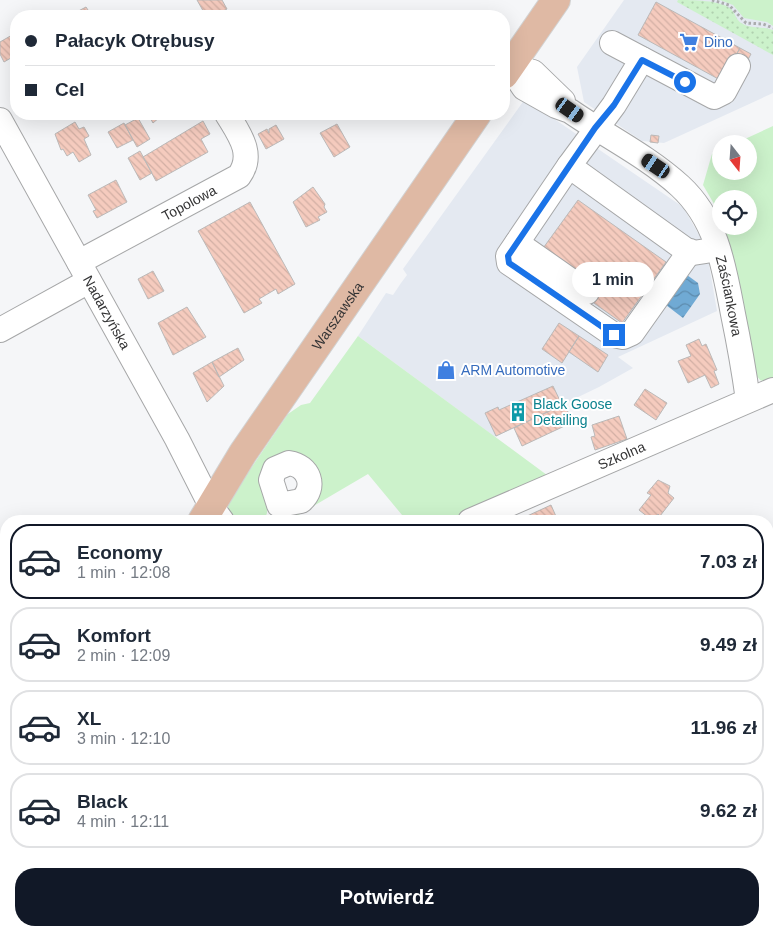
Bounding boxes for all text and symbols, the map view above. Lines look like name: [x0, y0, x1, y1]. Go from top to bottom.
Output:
text: Pałacyk Otrębusy: [55, 30, 214, 51]
supermarket icon: Dino: [678, 31, 700, 53]
place label: Dino: [704, 34, 733, 50]
route start: [674, 71, 696, 93]
text: Cel: [55, 79, 85, 100]
car: [553, 95, 586, 125]
north arrow: [712, 135, 758, 180]
map controls: [712, 135, 757, 235]
car: [639, 151, 672, 181]
street label: Topolowa: [159, 182, 219, 224]
button: locate: [712, 190, 757, 235]
street label: Zaściankowa: [713, 254, 745, 338]
callout: 1 min: [573, 262, 655, 298]
text: 1 min: [592, 271, 634, 288]
street label: Nadarzyńska: [80, 273, 134, 352]
street label: Warszawska: [309, 279, 367, 353]
route end: [603, 324, 625, 346]
shop icon: ARM Automotive: [435, 359, 457, 381]
place label: ARM Automotive: [461, 362, 565, 378]
place label: Black Goose Detailing: [533, 396, 613, 428]
building icon: Black Goose Detailing: [507, 401, 529, 423]
street label: Szkolna: [595, 438, 648, 473]
icon: car: [17, 539, 62, 584]
text: Economy: [77, 542, 163, 563]
text: 7.03 zł: [700, 551, 757, 572]
text: 1 min · 12:08: [77, 564, 170, 581]
icon: car: [17, 622, 62, 667]
text: Komfort: [77, 625, 151, 646]
text: 9.49 zł: [700, 634, 757, 655]
text: 2 min · 12:09: [77, 647, 170, 664]
icon: car: [17, 705, 62, 750]
text: XL: [77, 708, 101, 729]
text: 11.96 zł: [690, 717, 757, 738]
text: 3 min · 12:10: [77, 730, 170, 747]
icon: car: [17, 788, 62, 833]
text: Black: [77, 791, 128, 812]
text: 9.62 zł: [700, 800, 757, 821]
text: 4 min · 12:11: [77, 813, 169, 830]
button: Potwierdź: [15, 868, 759, 926]

